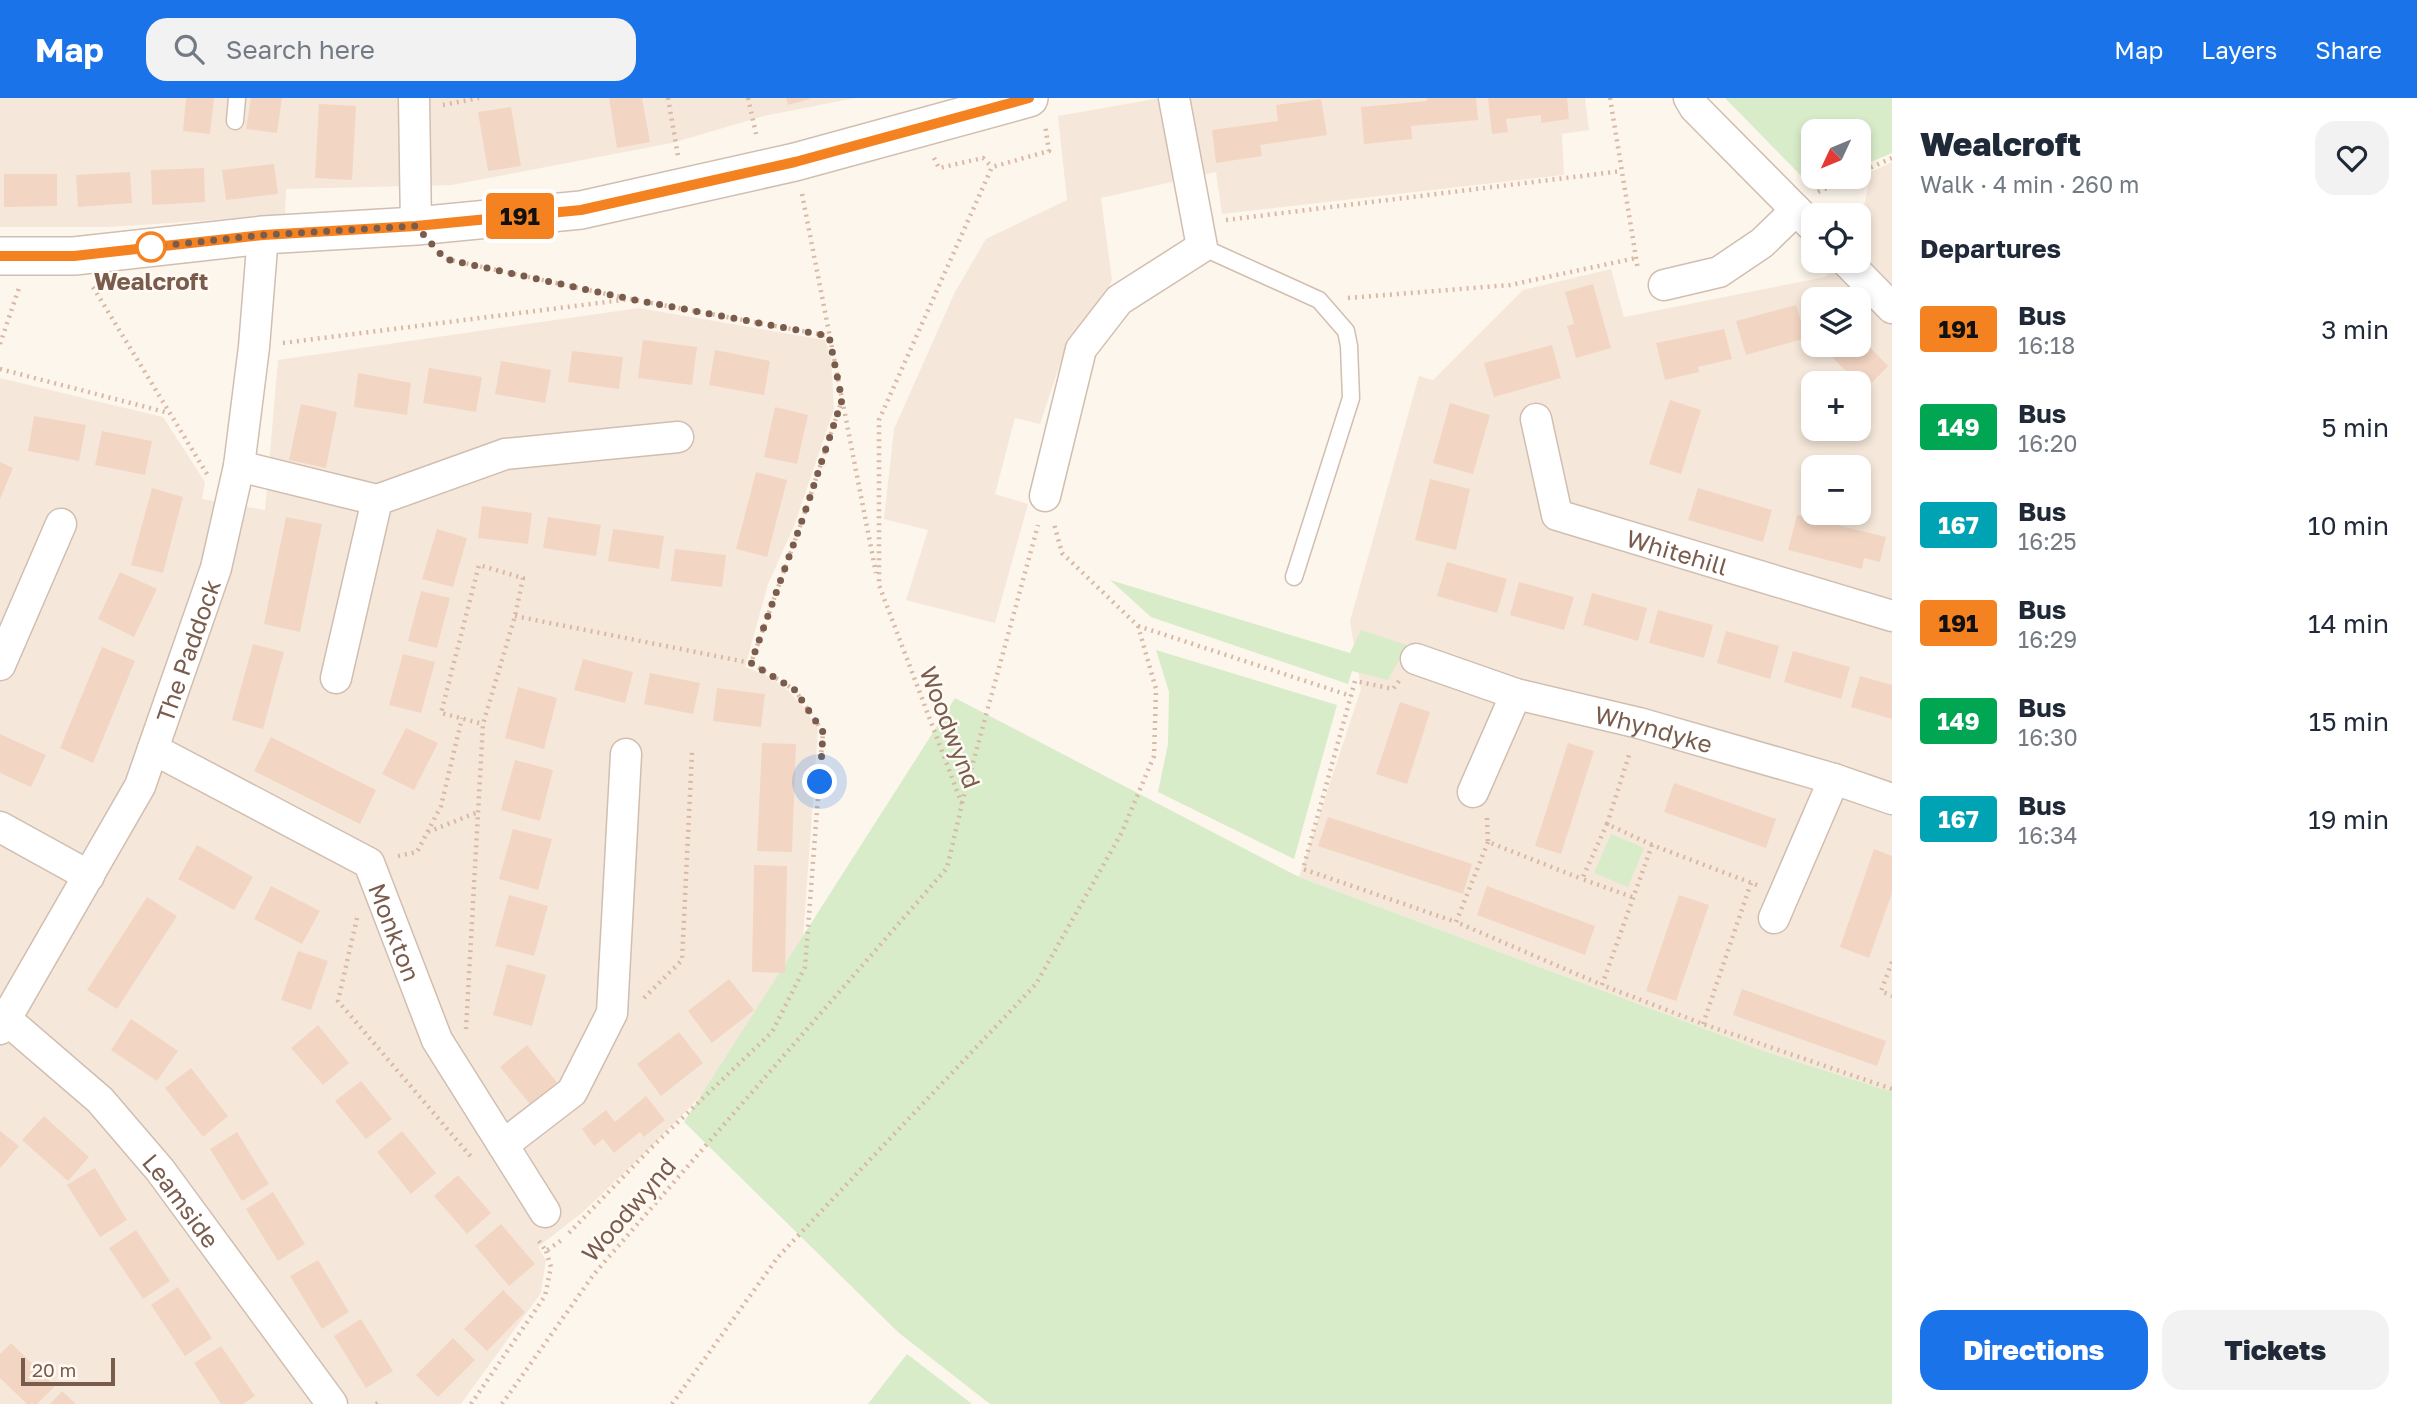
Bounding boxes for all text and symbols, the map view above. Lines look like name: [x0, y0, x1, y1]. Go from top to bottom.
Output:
search box: [146, 18, 636, 81]
text: Map: [35, 30, 104, 69]
icon: search: [170, 30, 208, 68]
text: Search here: [226, 34, 375, 65]
text: Map: [2114, 35, 2163, 64]
text: Layers: [2201, 35, 2277, 64]
text: Share: [2315, 35, 2382, 64]
north arrow: [1801, 119, 1871, 189]
map controls: [1801, 119, 1871, 525]
button: heart: [2315, 121, 2389, 195]
text: Wealcroft: [1920, 124, 2081, 163]
text: Walk · 4 min · 260 m: [1920, 170, 2139, 198]
line badge: 191: [480, 193, 560, 239]
text: 191: [500, 201, 540, 230]
button: locate: [1801, 203, 1871, 273]
marker: Wealcroft: [136, 232, 166, 262]
text: Departures: [1920, 233, 2061, 264]
place label: Wealcroft: [94, 266, 208, 295]
button: layers: [1801, 287, 1871, 357]
text: Bus: [2018, 300, 2066, 331]
text: 191: [1939, 314, 1978, 343]
text: 3 min: [2321, 314, 2389, 345]
text: 16:18: [2018, 331, 2075, 359]
button: +: [1801, 371, 1871, 441]
text: Bus: [2018, 398, 2066, 429]
text: 149: [1937, 412, 1980, 441]
text: 5 min: [2321, 412, 2389, 443]
text: 16:20: [2018, 429, 2078, 457]
button: −: [1801, 455, 1871, 525]
text: Bus: [2018, 496, 2066, 527]
text: 167: [1938, 510, 1979, 539]
text: 10 min: [2308, 510, 2389, 541]
street label: Whitehill: [1623, 522, 1732, 580]
text: 16:25: [2018, 527, 2077, 555]
street label: The Paddock: [149, 575, 226, 726]
text: Bus: [2018, 594, 2066, 625]
text: 191: [1939, 608, 1978, 637]
text: 14 min: [2308, 608, 2389, 639]
text: 16:29: [2018, 625, 2077, 653]
street label: Woodwynd: [914, 662, 988, 792]
text: Bus: [2018, 692, 2066, 723]
street label: Whyndyke: [1592, 699, 1716, 758]
text: 149: [1937, 706, 1980, 735]
text: 15 min: [2309, 706, 2389, 737]
text: 16:30: [2018, 723, 2078, 751]
your location: [802, 764, 837, 799]
text: Bus: [2018, 790, 2066, 821]
text: 167: [1938, 804, 1979, 833]
text: 19 min: [2308, 804, 2389, 835]
text: 16:34: [2018, 821, 2077, 849]
street label: Monkton: [364, 879, 427, 985]
street label: Leamside: [137, 1147, 226, 1253]
street label: Woodwynd: [575, 1151, 681, 1267]
button: Directions: [1920, 1310, 2148, 1390]
button: Tickets: [2162, 1310, 2389, 1390]
scale bar: [21, 1355, 116, 1387]
text: 20 m: [32, 1358, 76, 1381]

